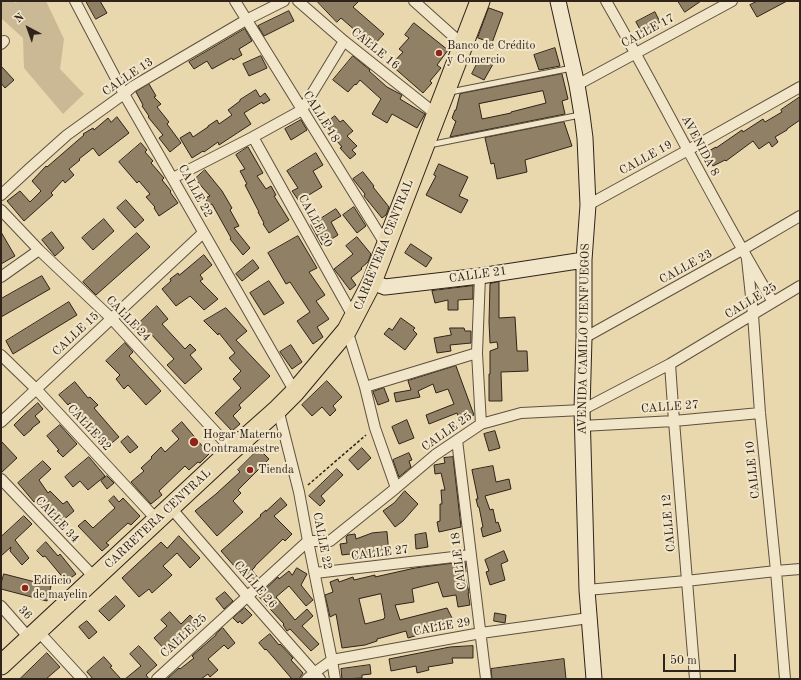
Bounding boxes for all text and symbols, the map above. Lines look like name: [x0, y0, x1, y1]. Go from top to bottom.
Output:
north arrow: [8, 8, 48, 48]
street label: CALLE 17: [619, 11, 677, 51]
text: N: [13, 12, 27, 25]
street label: CALLE 16: [348, 25, 402, 73]
place label: Banco de Crédito y Comercio: [447, 39, 536, 67]
marker: Banco de Crédito y Comercio: [434, 48, 444, 58]
street label: CALLE 13: [100, 55, 156, 99]
street label: CALLE 18: [299, 88, 343, 146]
street label: AVENIDA 8: [678, 113, 722, 179]
street label: CALLE 19: [617, 138, 675, 178]
street label: CALLE 22: [175, 162, 215, 220]
street label: CARRETERA CENTRAL: [351, 177, 417, 313]
street label: CALLE 20: [295, 192, 335, 250]
street label: AVENIDA CAMILO CIENFUEGOS: [575, 243, 593, 435]
street label: CALLE 23: [657, 247, 715, 287]
street label: CALLE 21: [448, 264, 508, 286]
street label: CALLE 25: [722, 280, 780, 322]
street label: CALLE 24: [103, 293, 153, 345]
street label: CALLE 15: [50, 309, 102, 359]
street label: CALLE 27: [640, 398, 700, 416]
street label: CALLE 32: [64, 402, 114, 454]
street label: CALLE 25: [419, 409, 475, 455]
place label: Hogar Materno Contramaestre: [203, 428, 282, 456]
marker: Hogar Materno Contramaestre: [188, 436, 200, 448]
street label: CALLE 10: [743, 440, 763, 500]
place label: Tienda: [258, 463, 294, 477]
marker: Tienda: [245, 465, 255, 475]
street label: CARRETERA CENTRAL: [102, 466, 214, 572]
street label: CALLE 12: [659, 493, 679, 553]
street label: CALLE 34: [32, 494, 82, 546]
street label: CALLE 22: [309, 511, 335, 571]
street label: CALLE 18: [448, 531, 470, 591]
street label: CALLE 27: [350, 542, 410, 564]
street label: CALLE 26: [230, 558, 280, 612]
place label: Edificio de mayelin: [33, 574, 88, 602]
marker: Edificio de mayelin: [20, 583, 30, 593]
street label: 36: [15, 603, 35, 623]
street label: CALLE 25: [158, 611, 210, 661]
street label: CALLE 29: [412, 615, 472, 639]
scale bar: [665, 646, 738, 672]
text: 50 m: [670, 655, 697, 667]

